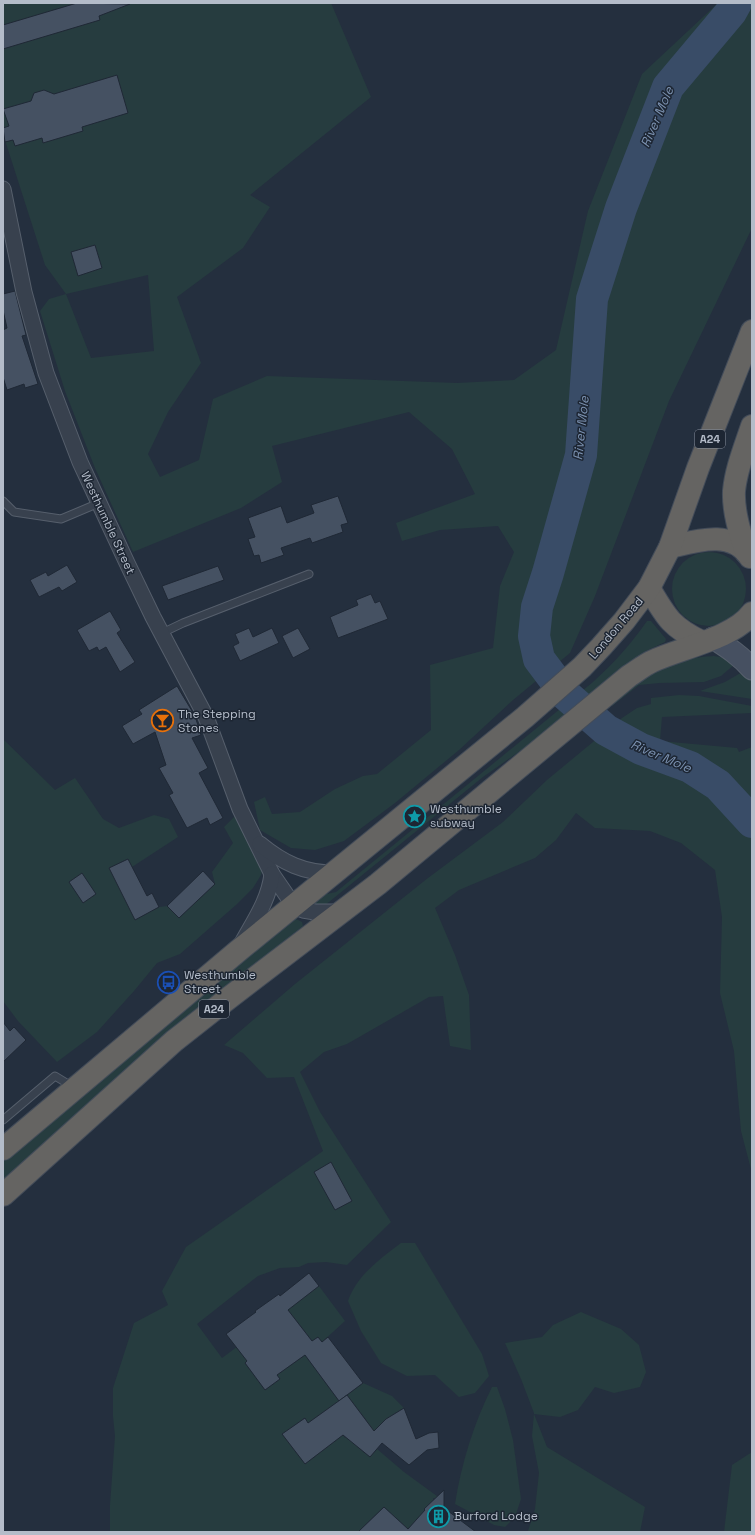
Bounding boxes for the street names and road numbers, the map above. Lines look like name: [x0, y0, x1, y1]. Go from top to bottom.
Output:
road number: A24: [695, 430, 725, 448]
street label: Westhumble Street: [77, 469, 139, 577]
street label: London Road: [585, 594, 647, 662]
road number: A24: [199, 1000, 229, 1018]

